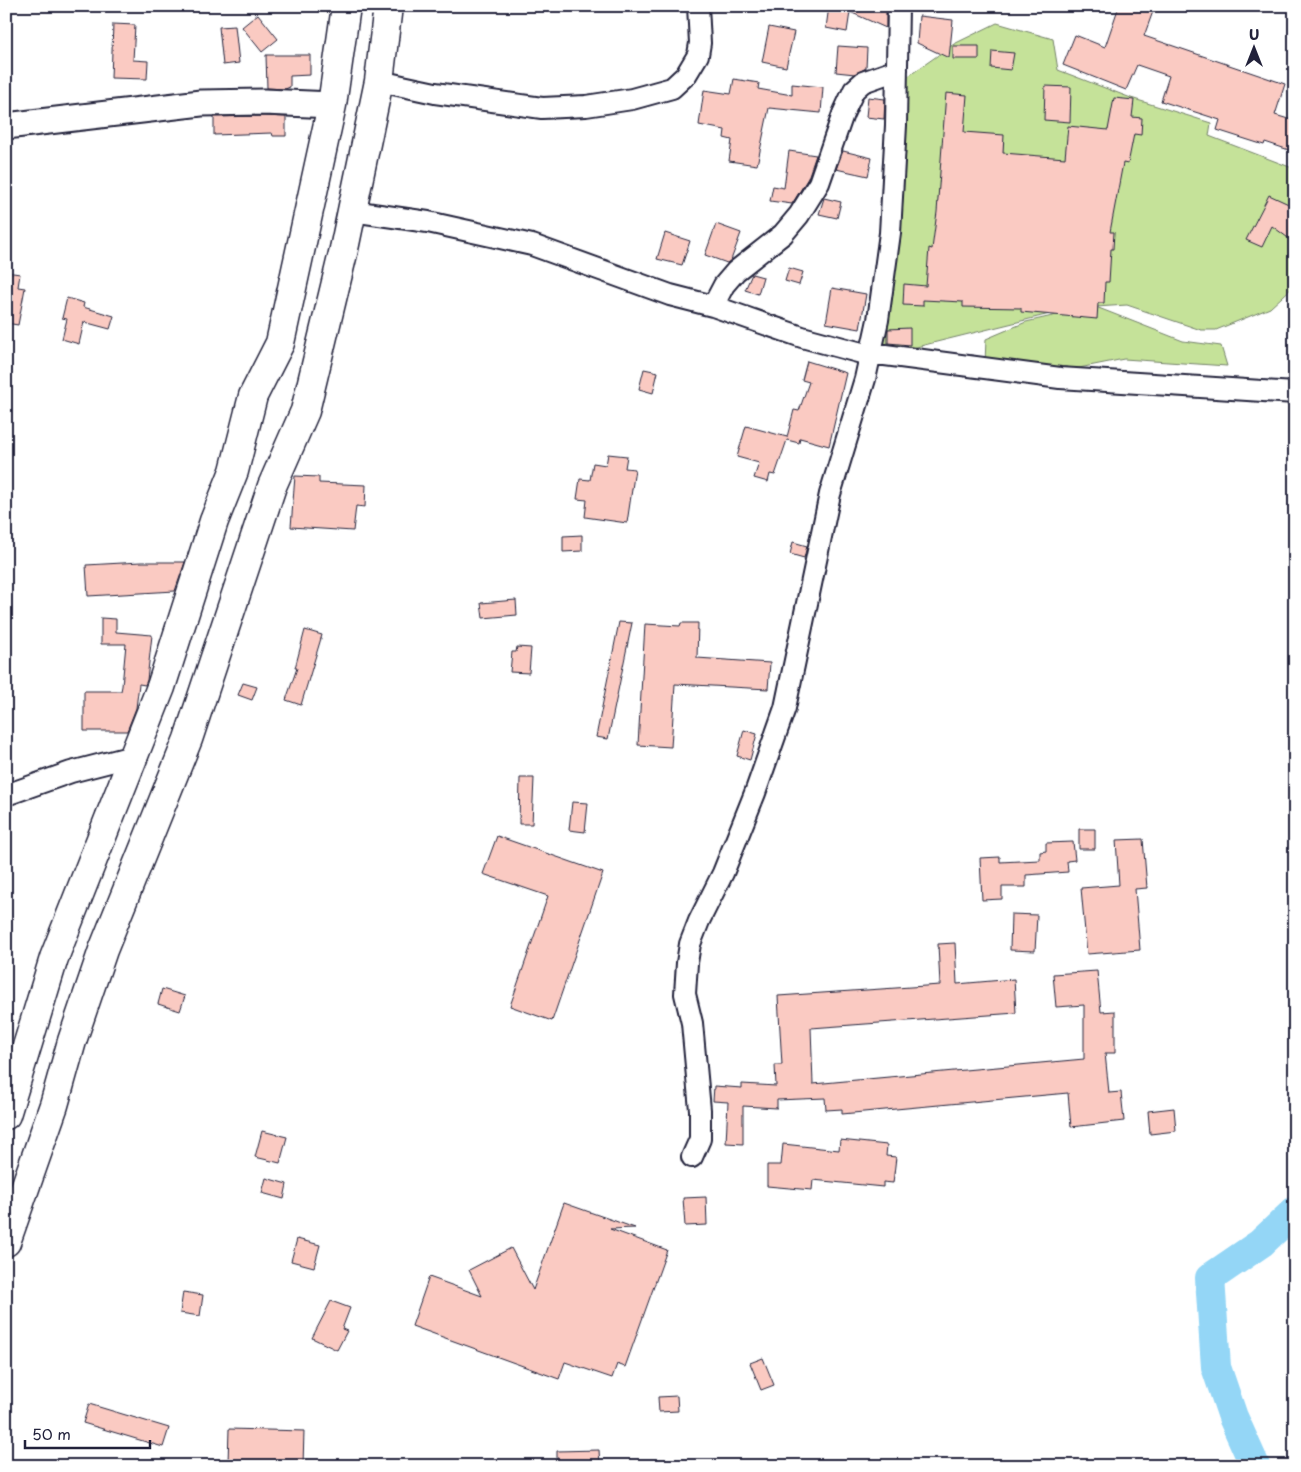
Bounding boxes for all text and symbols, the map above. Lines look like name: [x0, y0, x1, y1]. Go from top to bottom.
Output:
north arrow: [1228, 22, 1278, 72]
text: U: [1249, 24, 1259, 45]
scale bar: [25, 1417, 150, 1449]
text: 50 m: [32, 1422, 71, 1445]

